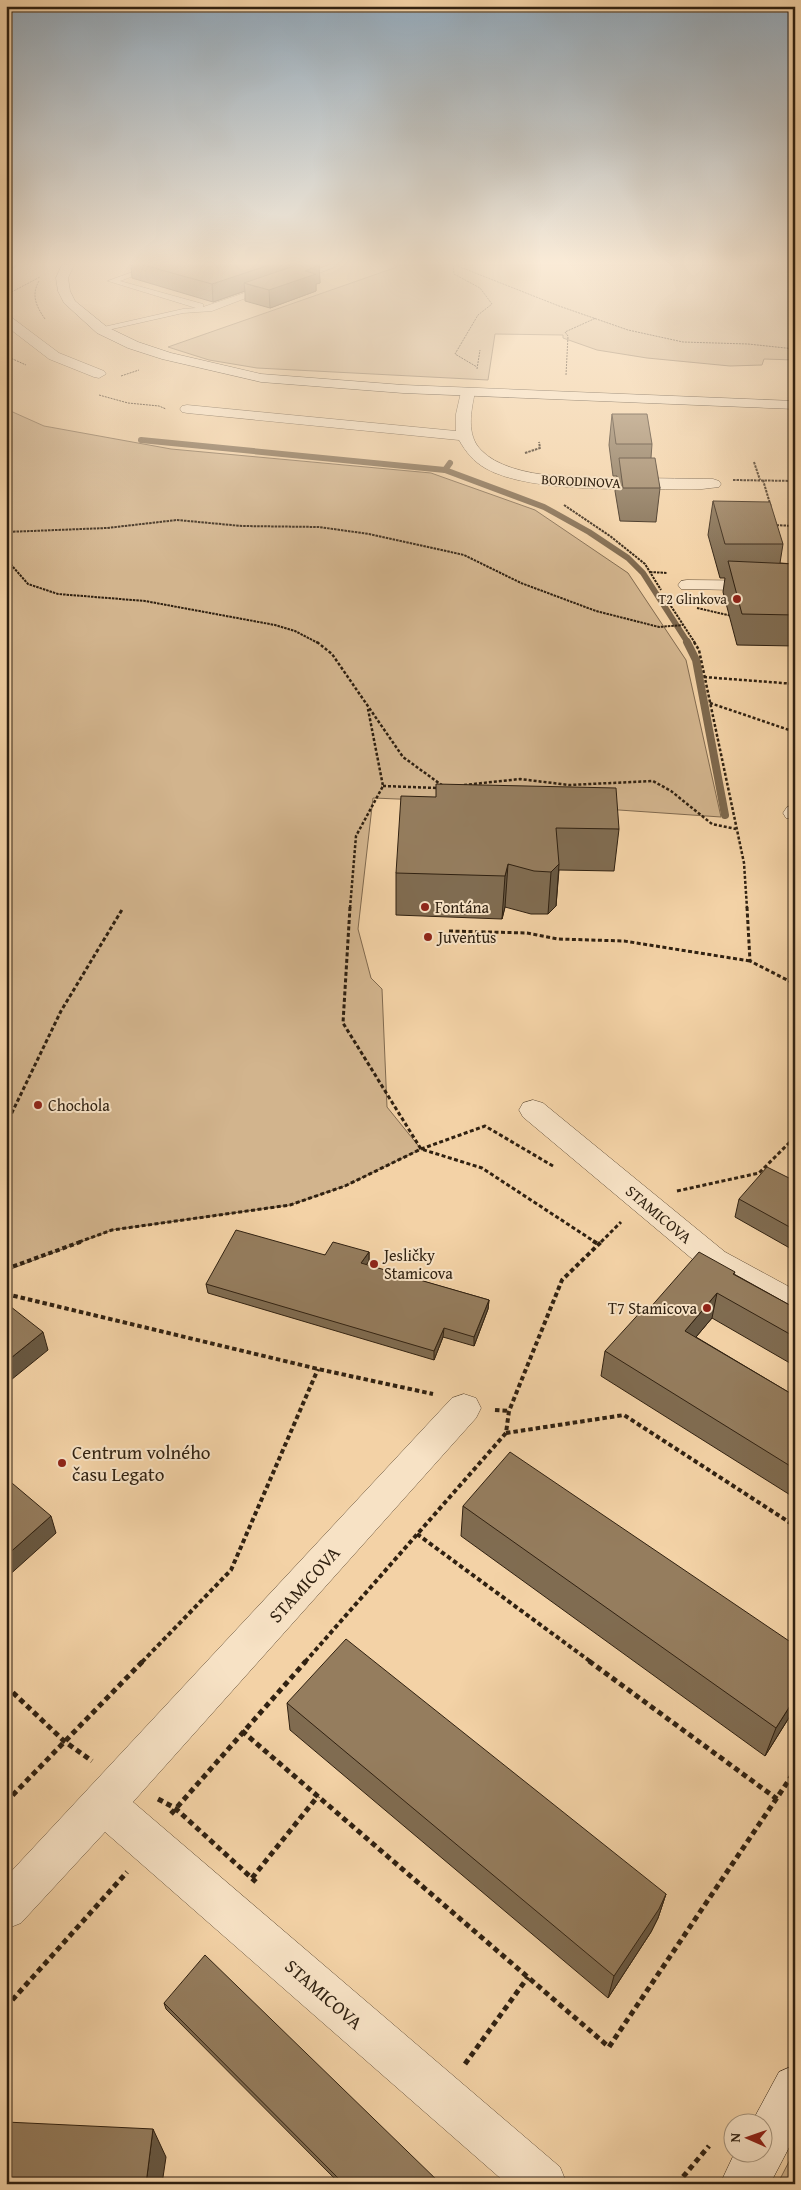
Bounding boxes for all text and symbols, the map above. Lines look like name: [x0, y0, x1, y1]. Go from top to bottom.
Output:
street label: BORODINOVA: [541, 469, 622, 493]
place label: T2 Glinkova: [658, 589, 727, 609]
marker: T2 Glinkova: [731, 593, 743, 605]
place label: Fontána: [435, 895, 490, 919]
marker: Fontána: [419, 901, 431, 913]
place label: Juventus: [436, 925, 496, 949]
marker: Juventus: [422, 931, 434, 943]
place label: Chochola: [48, 1093, 110, 1117]
marker: Chochola: [32, 1099, 44, 1111]
street label: STAMICOVA: [621, 1179, 698, 1249]
place label: Jesličky Stamicova: [382, 1243, 453, 1285]
marker: Jesličky Stamicova: [368, 1258, 380, 1270]
place label: T7 Stamicova: [608, 1296, 697, 1320]
marker: T7 Stamicova: [701, 1302, 713, 1314]
place label: Centrum volného času Legato: [72, 1438, 211, 1488]
marker: Centrum volného času Legato: [56, 1457, 68, 1469]
street label: STAMICOVA: [262, 1539, 347, 1629]
street label: STAMICOVA: [279, 1952, 369, 2036]
north arrow: [724, 2112, 774, 2162]
text: N: [725, 2132, 745, 2143]

